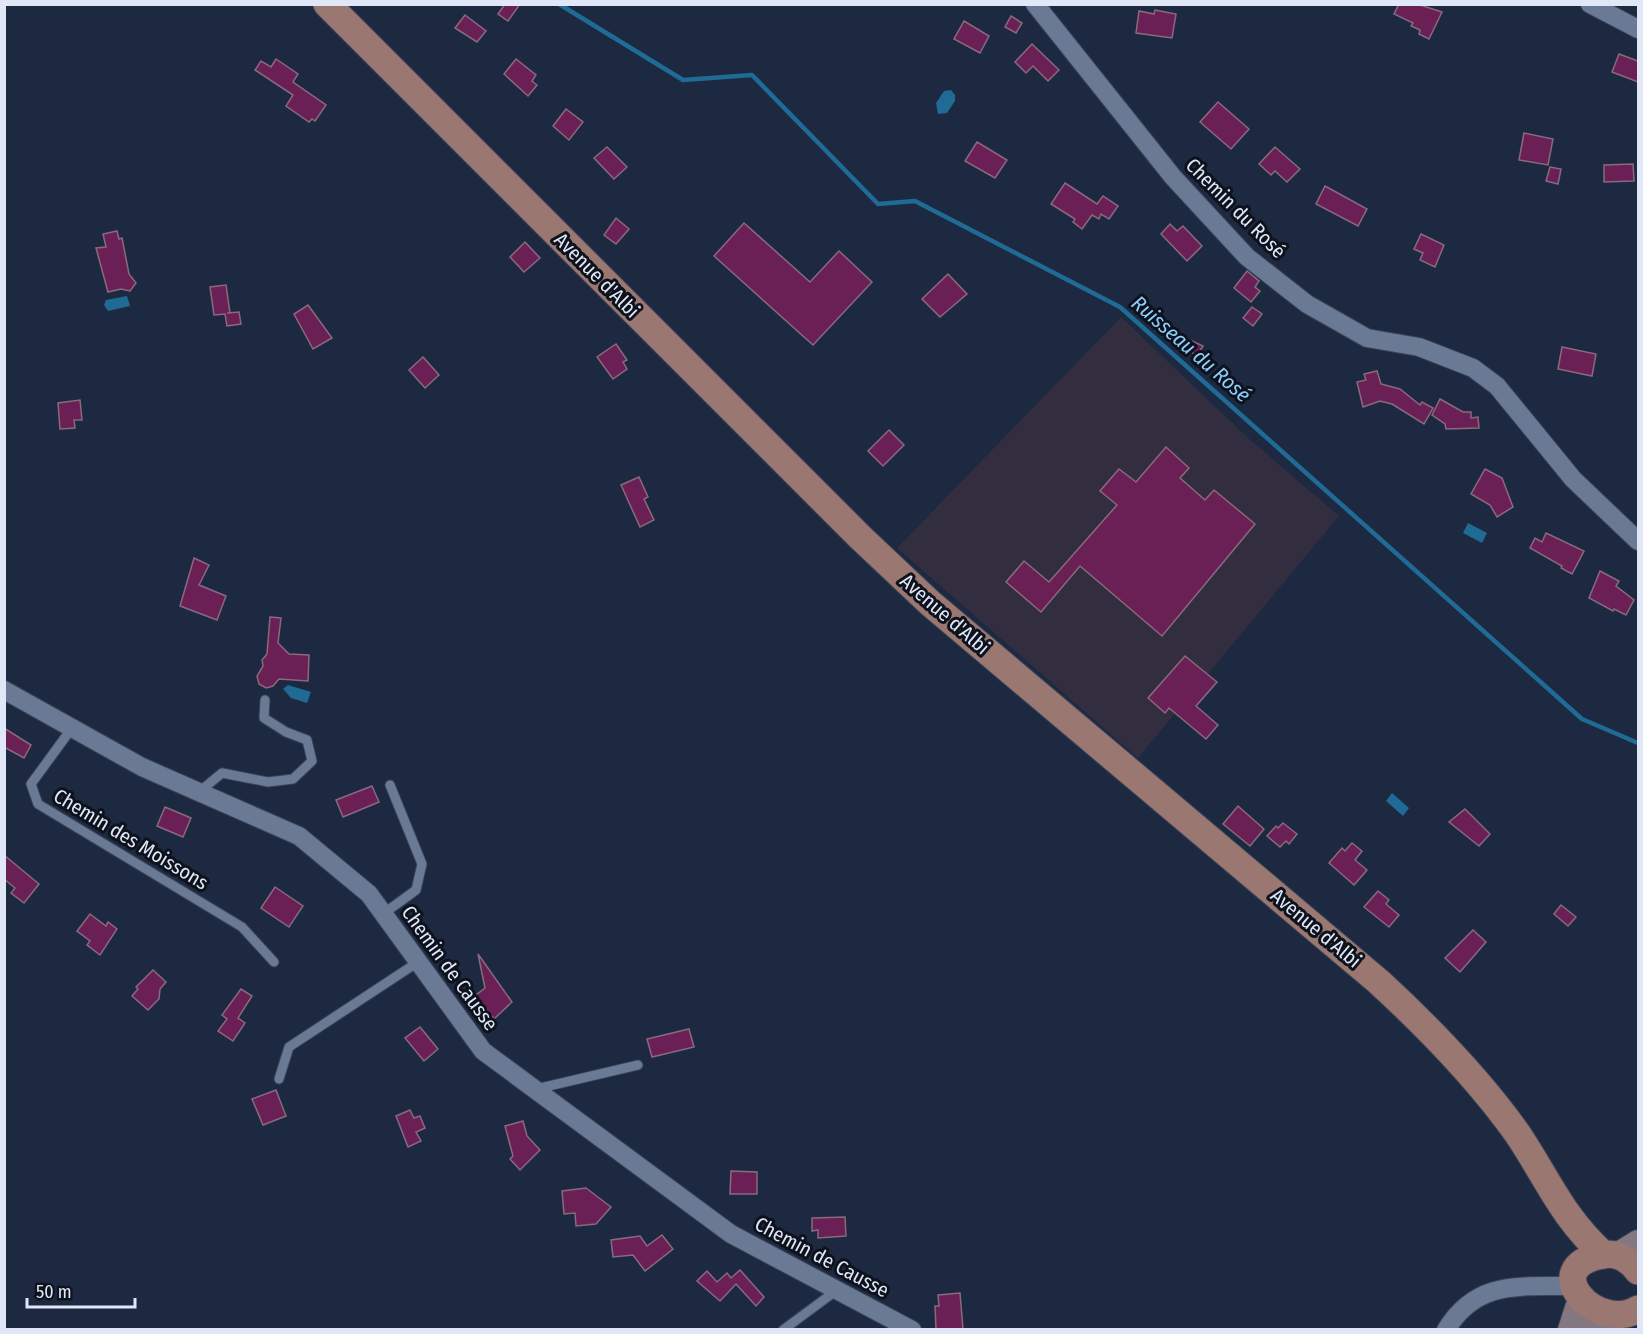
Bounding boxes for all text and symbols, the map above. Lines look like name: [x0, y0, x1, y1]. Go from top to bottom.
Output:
street label: Chemin du Rosé: [1181, 153, 1291, 263]
street label: Avenue d'Albi: [549, 227, 645, 323]
water label: Ruisseau du Rosé: [1126, 290, 1256, 408]
street label: Avenue d'Albi: [895, 569, 995, 659]
street label: Chemin des Moissons: [49, 783, 213, 895]
street label: Avenue d'Albi: [1266, 883, 1366, 973]
street label: Chemin de Causse: [397, 901, 503, 1035]
street label: Chemin de Causse: [751, 1212, 893, 1302]
scale bar: [27, 1271, 135, 1309]
text: 50 m: [36, 1281, 72, 1303]

